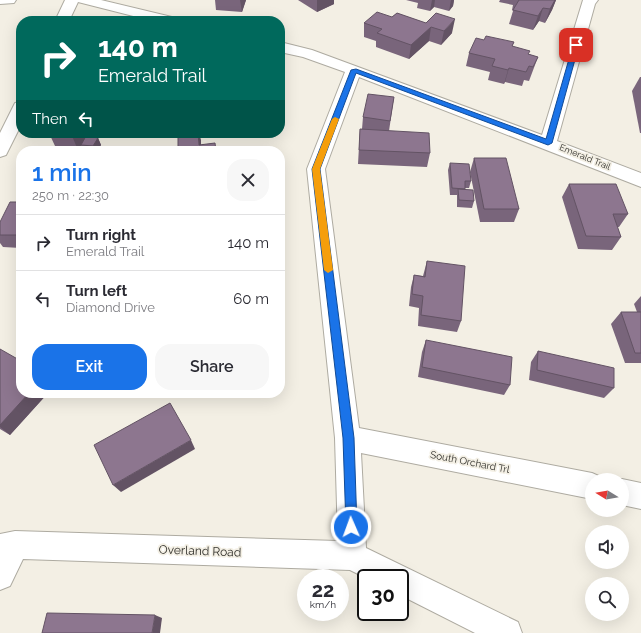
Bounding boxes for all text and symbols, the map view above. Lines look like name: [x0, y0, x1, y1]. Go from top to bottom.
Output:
pin: [559, 28, 593, 62]
text: 140 m: [98, 31, 178, 64]
icon: right: [32, 32, 84, 84]
icon: arrive: [565, 34, 587, 56]
text: Emerald Trail: [98, 65, 207, 86]
icon: left: [75, 108, 97, 130]
text: Then: [32, 110, 67, 128]
street label: Emerald Trail: [558, 142, 613, 172]
text: 1 min: [32, 158, 92, 187]
button: close: [227, 159, 269, 201]
text: 250 m · 22:30: [32, 188, 109, 203]
text: Turn right: [66, 226, 136, 244]
icon: right: [32, 232, 54, 254]
text: 140 m: [228, 234, 269, 252]
text: Emerald Trail: [66, 244, 144, 259]
text: Turn left: [66, 282, 127, 300]
icon: left: [32, 288, 54, 310]
text: 60 m: [233, 290, 269, 308]
text: Diamond Drive: [66, 300, 155, 315]
button: Exit: [32, 344, 147, 390]
button: Share: [155, 344, 269, 390]
street label: South Orchard Trl: [429, 449, 511, 475]
north arrow: [585, 473, 629, 517]
map controls: [585, 473, 629, 621]
position arrow: [330, 506, 372, 548]
button: sound: [585, 525, 629, 569]
street label: Overland Road: [158, 543, 242, 559]
speed limit sign: 30: [357, 569, 409, 621]
button: search: [585, 577, 629, 621]
text: 22: [312, 578, 334, 602]
text: km/h: [310, 599, 336, 610]

